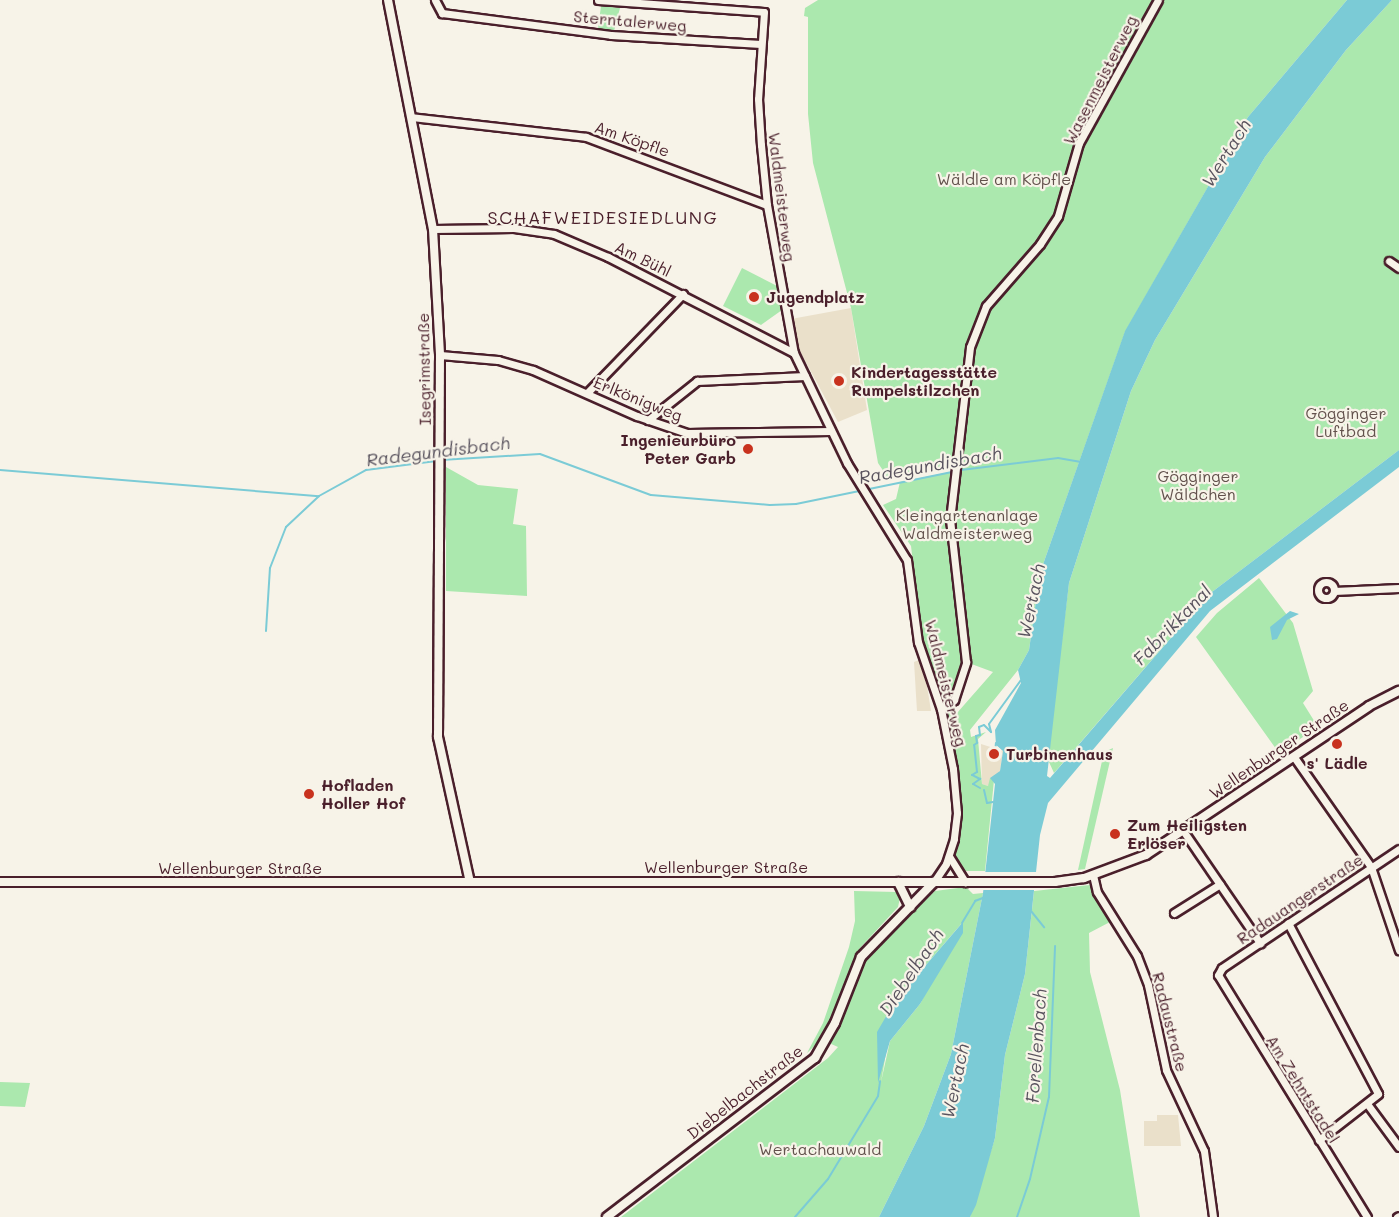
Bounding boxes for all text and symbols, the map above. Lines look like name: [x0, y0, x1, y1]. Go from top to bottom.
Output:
street label: Sterntalerweg: [573, 6, 687, 36]
street label: Wasenmeisterweg: [1059, 12, 1141, 148]
water label: Wertach: [1197, 115, 1255, 191]
street label: Am Köpfle: [592, 117, 672, 161]
street label: Waldmeisterweg: [765, 131, 799, 263]
park label: Wäldle am Köpfle: [937, 169, 1071, 189]
district label: SCHAFWEIDESIEDLUNG: [488, 206, 718, 228]
street label: Am Bühl: [612, 237, 674, 281]
place label: Jugendplatz: [766, 287, 864, 307]
marker: Jugendplatz: [747, 290, 761, 304]
street label: Isegrimstraße: [413, 313, 435, 425]
place label: Kindertagesstätte Rumpelstilzchen: [851, 362, 997, 400]
street label: Erlkönigweg: [591, 373, 685, 425]
marker: Kindertagesstätte Rumpelstilzchen: [832, 374, 846, 388]
park label: Gögginger Luftbad: [1306, 403, 1386, 441]
place label: Ingenieurbüro Peter Garb: [621, 430, 736, 468]
water label: Radegundisbach: [365, 431, 511, 471]
marker: Ingenieurbüro Peter Garb: [741, 442, 755, 456]
water label: Radegundisbach: [857, 442, 1003, 488]
park label: Gögginger Wäldchen: [1158, 466, 1238, 504]
park label: Kleingartenanlage Waldmeisterweg: [896, 505, 1038, 543]
water label: Wertach: [1013, 562, 1049, 640]
water label: Fabrikkanal: [1128, 580, 1216, 670]
street label: Waldmeisterweg: [921, 618, 971, 748]
street label: Wellenburger Straße: [1206, 695, 1352, 803]
marker: s' Lädle: [1330, 737, 1344, 751]
place label: Turbinenhaus: [1006, 744, 1113, 764]
marker: Turbinenhaus: [987, 747, 1001, 761]
place label: s' Lädle: [1306, 753, 1368, 773]
place label: Hofladen Holler Hof: [321, 775, 405, 813]
marker: Hofladen Holler Hof: [302, 787, 316, 801]
place label: Zum Heiligsten Erlöser: [1127, 815, 1247, 853]
marker: Zum Heiligsten Erlöser: [1108, 827, 1122, 841]
street label: Radauangerstraße: [1233, 850, 1367, 948]
street label: Wellenburger Straße: [644, 857, 808, 877]
street label: Wellenburger Straße: [158, 858, 322, 878]
water label: Diebelbach: [874, 925, 948, 1019]
street label: Radaustraße: [1148, 970, 1192, 1074]
water label: Forellenbach: [1021, 988, 1051, 1104]
street label: Am Zehntstadel: [1262, 1032, 1344, 1146]
street label: Diebelbachstraße: [683, 1041, 807, 1143]
water label: Wertach: [937, 1042, 973, 1120]
park label: Wertachauwald: [759, 1139, 881, 1159]

